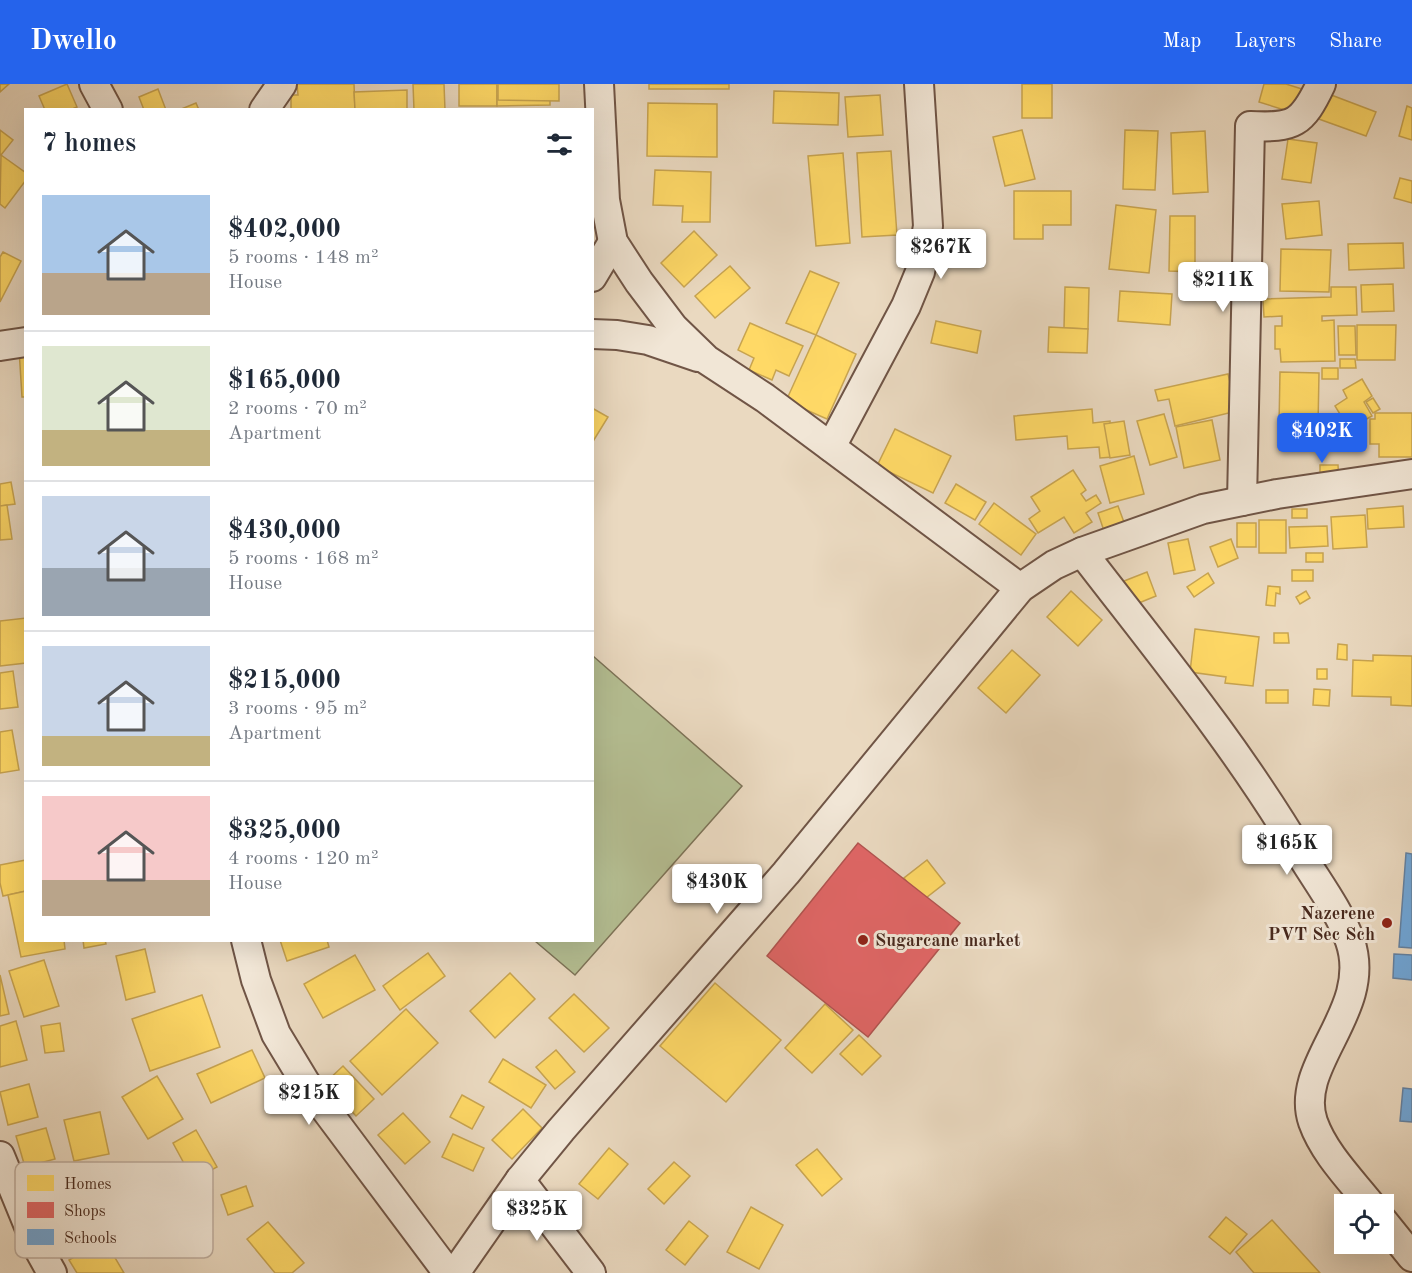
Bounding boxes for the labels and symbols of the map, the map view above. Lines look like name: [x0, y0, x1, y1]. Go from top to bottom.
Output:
pin: $267K: [899, 229, 983, 280]
pin: $211K: [1181, 262, 1265, 313]
pin: $402K: [1280, 413, 1364, 464]
pin: $165K: [1245, 825, 1329, 876]
pin: $430K: [675, 864, 759, 915]
place label: Nazerene PVT Sec Sch: [1268, 905, 1375, 944]
marker: Nazerene PVT Sec Sch: [1380, 916, 1394, 930]
place label: Sugarcane market: [875, 932, 1021, 950]
marker: Sugarcane market: [856, 933, 870, 947]
pin: $215K: [267, 1075, 351, 1126]
legend: [15, 1162, 213, 1258]
text: Homes: [64, 1177, 112, 1193]
pin: $325K: [495, 1191, 579, 1242]
text: Shops: [64, 1204, 106, 1220]
text: Schools: [64, 1231, 117, 1247]

